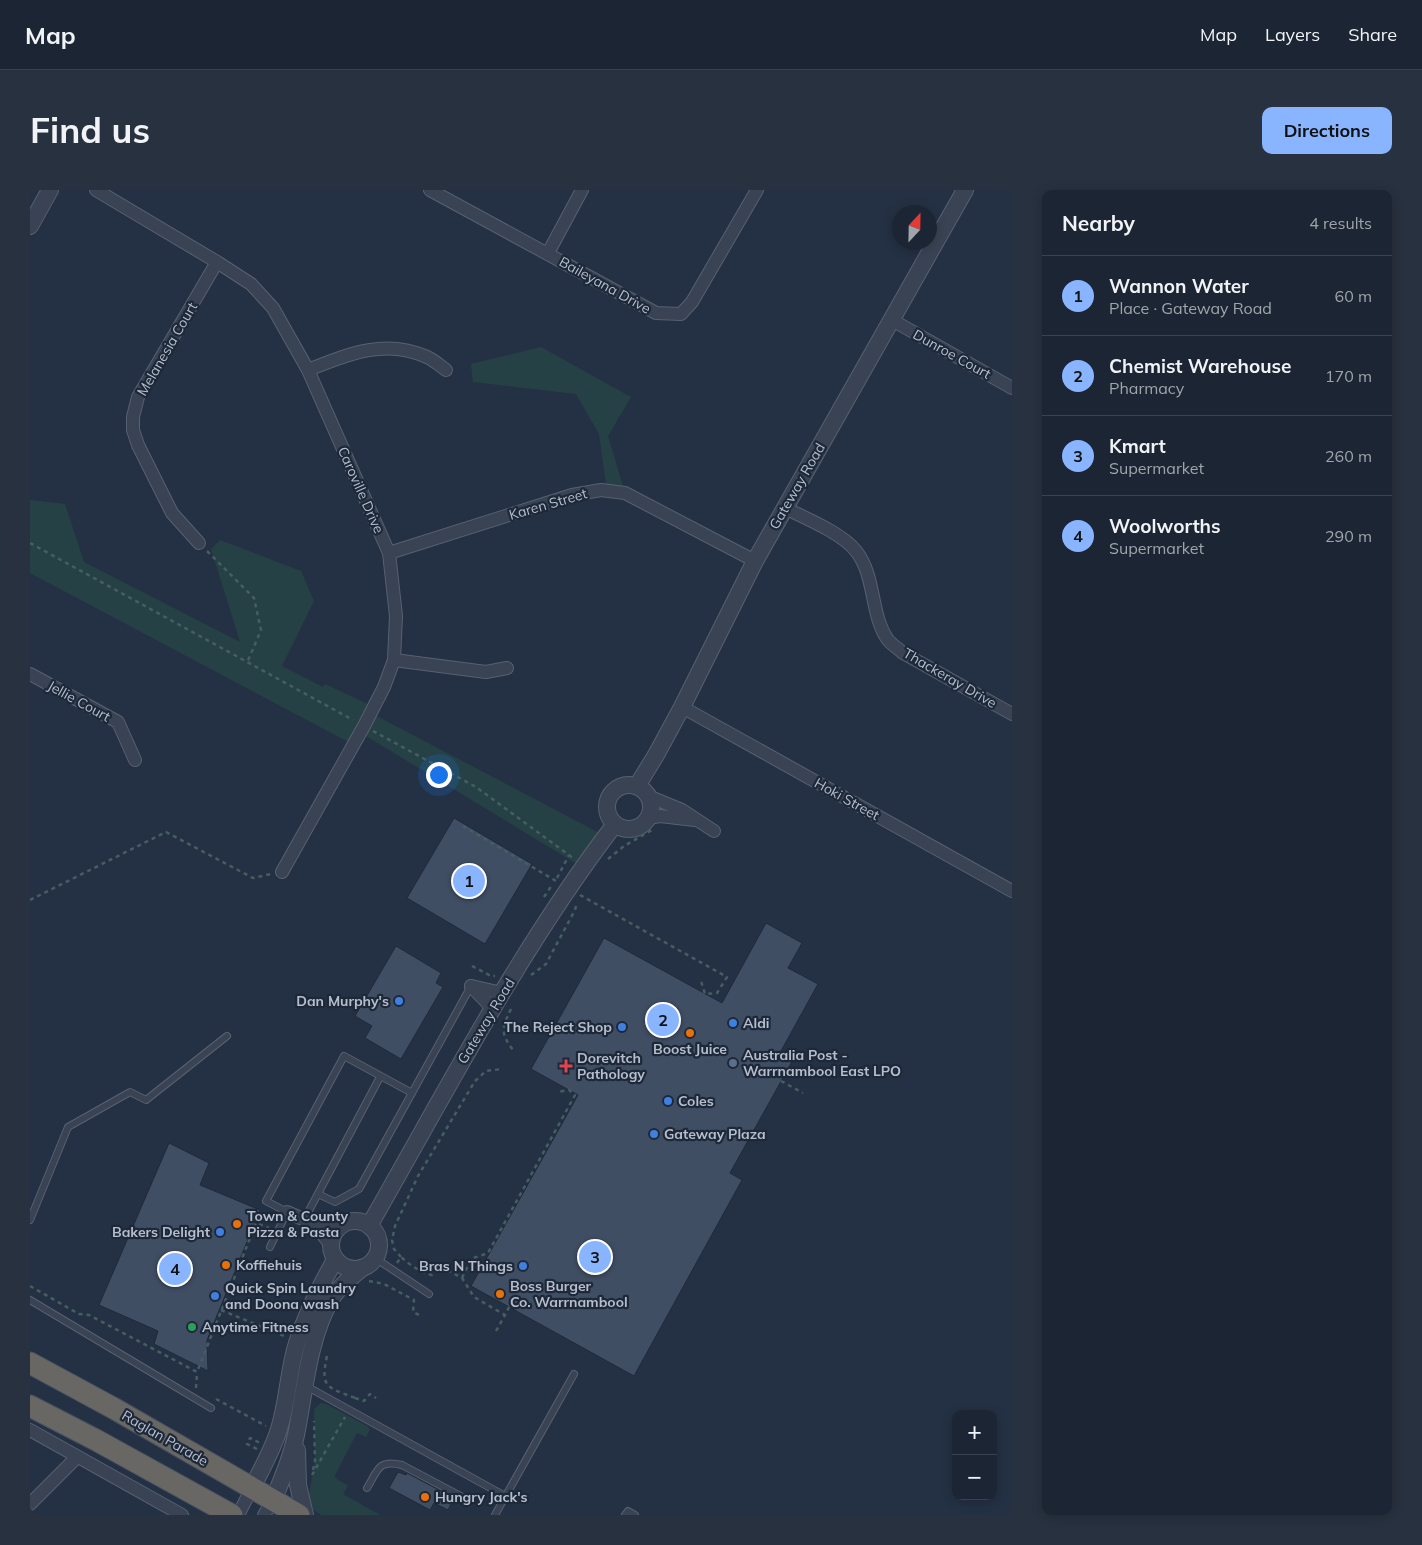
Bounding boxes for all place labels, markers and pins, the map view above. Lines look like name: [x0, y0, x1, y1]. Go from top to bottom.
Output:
pin: 1: [453, 862, 485, 900]
place label: Dan Murphy's: [296, 992, 389, 1010]
marker: Dan Murphy's: [393, 995, 405, 1007]
pin: 2: [647, 1001, 679, 1039]
place label: Aldi: [743, 1014, 770, 1032]
marker: Aldi: [727, 1017, 739, 1029]
place label: The Reject Shop: [504, 1018, 612, 1036]
marker: The Reject Shop: [616, 1021, 628, 1033]
marker: Boost Juice: [684, 1027, 696, 1039]
place label: Boost Juice: [653, 1040, 727, 1058]
place label: Australia Post - Warrnambool East LPO: [743, 1046, 901, 1080]
place label: Dorevitch Pathology: [577, 1049, 645, 1083]
marker: Australia Post - Warrnambool East LPO: [727, 1057, 739, 1069]
marker: Dorevitch Pathology: [559, 1059, 573, 1073]
place label: Coles: [678, 1092, 714, 1110]
marker: Coles: [662, 1095, 674, 1107]
place label: Gateway Plaza: [664, 1125, 766, 1143]
marker: Gateway Plaza: [648, 1128, 660, 1140]
place label: Town & County Pizza & Pasta: [247, 1207, 348, 1241]
marker: Town & County Pizza & Pasta: [231, 1218, 243, 1230]
place label: Bakers Delight: [112, 1223, 211, 1241]
marker: Bakers Delight: [214, 1226, 226, 1238]
pin: 3: [579, 1238, 611, 1276]
pin: 4: [159, 1250, 191, 1288]
place label: Koffiehuis: [236, 1256, 302, 1274]
place label: Bras N Things: [419, 1257, 513, 1275]
marker: Koffiehuis: [220, 1259, 232, 1271]
marker: Bras N Things: [517, 1260, 529, 1272]
place label: Boss Burger Co. Warrnambool: [510, 1277, 628, 1311]
place label: Quick Spin Laundry and Doona wash: [225, 1279, 356, 1313]
marker: Boss Burger Co. Warrnambool: [494, 1288, 506, 1300]
marker: Quick Spin Laundry and Doona wash: [209, 1290, 221, 1302]
place label: Anytime Fitness: [202, 1318, 309, 1336]
marker: Anytime Fitness: [186, 1321, 198, 1333]
place label: Hungry Jack's: [435, 1488, 528, 1506]
marker: Hungry Jack's: [419, 1491, 431, 1503]

